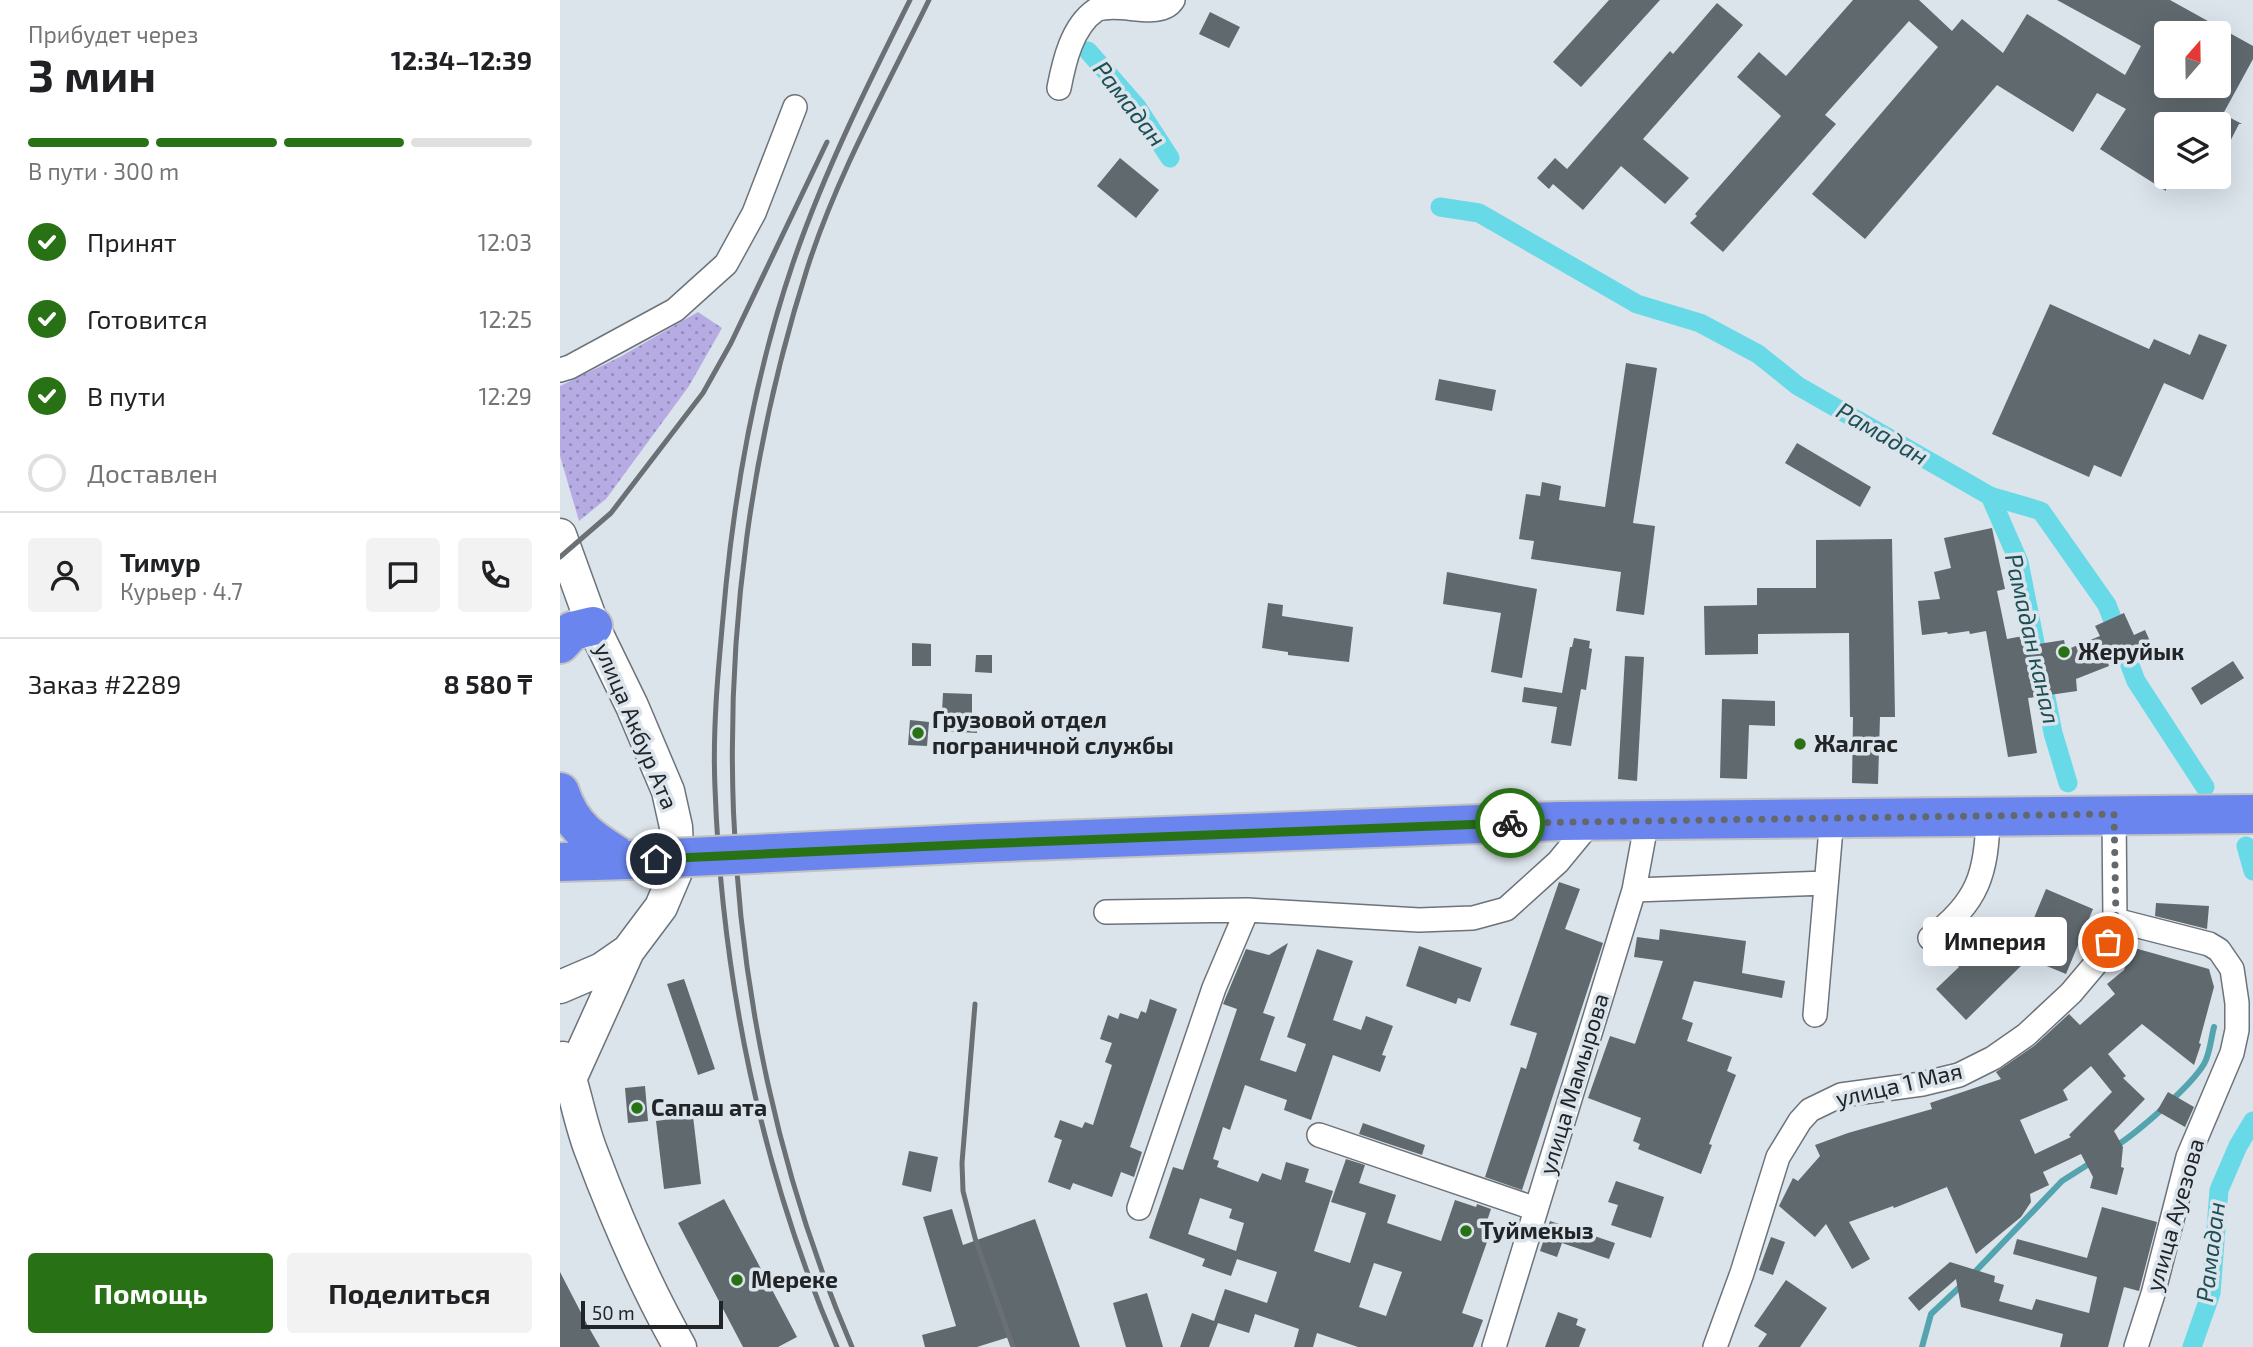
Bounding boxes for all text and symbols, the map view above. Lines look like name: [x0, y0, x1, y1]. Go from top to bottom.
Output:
text: Прибудет через: [28, 20, 198, 48]
north arrow: [2154, 21, 2231, 98]
map controls: [2154, 21, 2231, 189]
text: 12:34–12:39: [391, 44, 532, 75]
text: 3 мин: [28, 46, 156, 101]
water label: Рамадан: [1088, 54, 1173, 152]
button: layers: [2154, 112, 2231, 189]
text: В пути · 300 m: [28, 157, 179, 185]
icon: check: [28, 223, 66, 261]
text: Принят: [87, 226, 177, 257]
text: 12:03: [478, 228, 532, 256]
icon: check: [28, 300, 66, 338]
text: Готовится: [87, 303, 208, 334]
text: 12:25: [479, 305, 532, 333]
icon: check: [28, 377, 66, 415]
text: В пути: [87, 380, 166, 411]
text: 12:29: [478, 382, 532, 410]
water label: Рамадан: [1832, 395, 1934, 470]
text: Доставлен: [87, 457, 218, 488]
button: person: [28, 538, 102, 612]
button: chat: [366, 538, 440, 612]
button: phone: [458, 538, 532, 612]
text: Тимур: [120, 546, 201, 577]
water label: Рамадан канал: [2000, 551, 2067, 727]
text: Курьер · 4.7: [120, 577, 243, 605]
place label: Жеруйык: [2078, 637, 2184, 665]
street label: улица Акбур Ата: [588, 638, 685, 813]
marker: Жеруйык: [2056, 644, 2072, 660]
text: Заказ #2289: [28, 668, 181, 699]
text: 8 580 ₸: [443, 668, 532, 699]
place label: Грузовой отдел пограничной службы: [932, 705, 1174, 759]
marker: Грузовой отдел пограничной службы: [910, 725, 926, 741]
place label: Жалгас: [1814, 729, 1898, 757]
marker: Жалгас: [1792, 736, 1808, 752]
courier: [1475, 788, 1545, 858]
icon: bike: [1491, 804, 1529, 842]
pin: [626, 829, 686, 889]
icon: home: [637, 840, 675, 878]
pin: [2078, 912, 2138, 972]
callout: Империя: [1922, 918, 2066, 967]
icon: bag: [2089, 923, 2127, 961]
text: Империя: [1944, 927, 2046, 955]
street label: улица Мамырова: [1532, 990, 1615, 1178]
street label: улица 1 Мая: [1833, 1056, 1965, 1113]
place label: Сапаш ата: [651, 1093, 767, 1121]
marker: Сапаш ата: [629, 1100, 645, 1116]
street label: улица Ауезова: [2139, 1135, 2210, 1295]
water label: Рамадан: [2189, 1200, 2230, 1304]
place label: Туймекыз: [1480, 1216, 1594, 1244]
marker: Туймекыз: [1458, 1223, 1474, 1239]
button: Помощь: [28, 1253, 273, 1333]
button: Поделиться: [287, 1253, 532, 1333]
place label: Мереке: [751, 1265, 838, 1293]
marker: Мереке: [729, 1272, 745, 1288]
scale bar: [581, 1298, 723, 1330]
text: 50 m: [592, 1301, 635, 1324]

